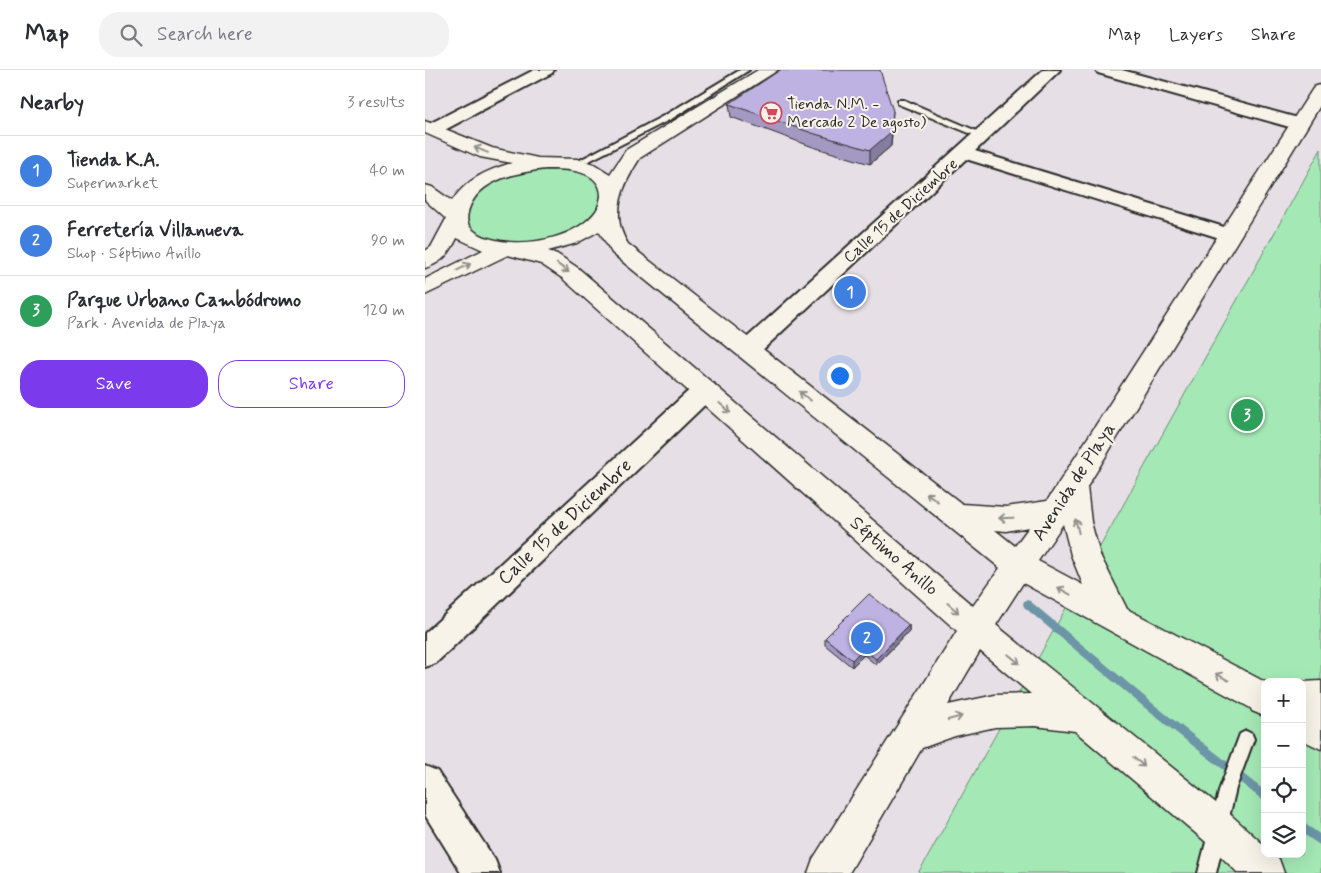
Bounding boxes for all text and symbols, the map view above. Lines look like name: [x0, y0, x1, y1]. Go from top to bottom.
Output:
search box: [99, 12, 449, 57]
text: Map: [25, 19, 69, 50]
icon: search: [117, 21, 145, 49]
text: Search here: [157, 22, 253, 47]
text: Map: [1108, 23, 1141, 47]
text: Layers: [1169, 23, 1223, 47]
text: Share: [1251, 23, 1296, 47]
text: Nearby: [20, 89, 84, 117]
text: 3 results: [347, 92, 405, 113]
place label: Tienda N.M. - Mercado 2 De agosto): [787, 94, 926, 133]
supermarket icon: Tienda N.M. - Mercado 2 De agosto): [759, 101, 783, 125]
one-way arrow: [474, 145, 489, 154]
text: Tienda K.A.: [67, 148, 160, 173]
street label: Calle 15 de Diciembre: [839, 154, 963, 268]
text: 1: [32, 160, 40, 181]
text: 40 m: [369, 160, 405, 181]
text: Supermarket: [67, 173, 158, 194]
text: Ferretería Villanueva: [67, 218, 243, 243]
text: 2: [32, 230, 40, 251]
text: 90 m: [371, 230, 405, 251]
text: Shop · Séptimo Anillo: [67, 243, 201, 264]
one-way arrow: [456, 262, 471, 271]
one-way arrow: [556, 262, 569, 273]
pin: 1: [834, 273, 866, 311]
text: Parque Urbano Cambódromo: [67, 288, 301, 313]
text: 3: [32, 300, 40, 321]
text: 120 m: [363, 300, 405, 321]
text: Park · Avenida de Playa: [67, 313, 226, 334]
button: Save: [20, 360, 208, 408]
button: Share: [218, 360, 405, 408]
your location: [827, 363, 853, 389]
one-way arrow: [799, 390, 812, 401]
pin: 3: [1231, 396, 1263, 434]
one-way arrow: [718, 403, 731, 414]
street label: Avenida de Playa: [1026, 418, 1122, 546]
street label: Calle 15 de Diciembre: [493, 453, 637, 591]
one-way arrow: [926, 491, 939, 502]
street label: Séptimo Anillo: [844, 511, 944, 601]
one-way arrow: [998, 514, 1014, 523]
one-way arrow: [1071, 519, 1081, 535]
one-way arrow: [1057, 585, 1072, 595]
one-way arrow: [946, 602, 959, 613]
pin: 2: [851, 619, 883, 657]
one-way arrow: [1007, 653, 1020, 664]
one-way arrow: [1215, 672, 1230, 681]
map controls: [1261, 678, 1306, 858]
button: +: [1261, 678, 1306, 723]
one-way arrow: [947, 713, 963, 723]
button: −: [1261, 723, 1306, 768]
one-way arrow: [1132, 756, 1145, 767]
button: locate: [1261, 768, 1306, 813]
button: layers: [1261, 813, 1306, 858]

